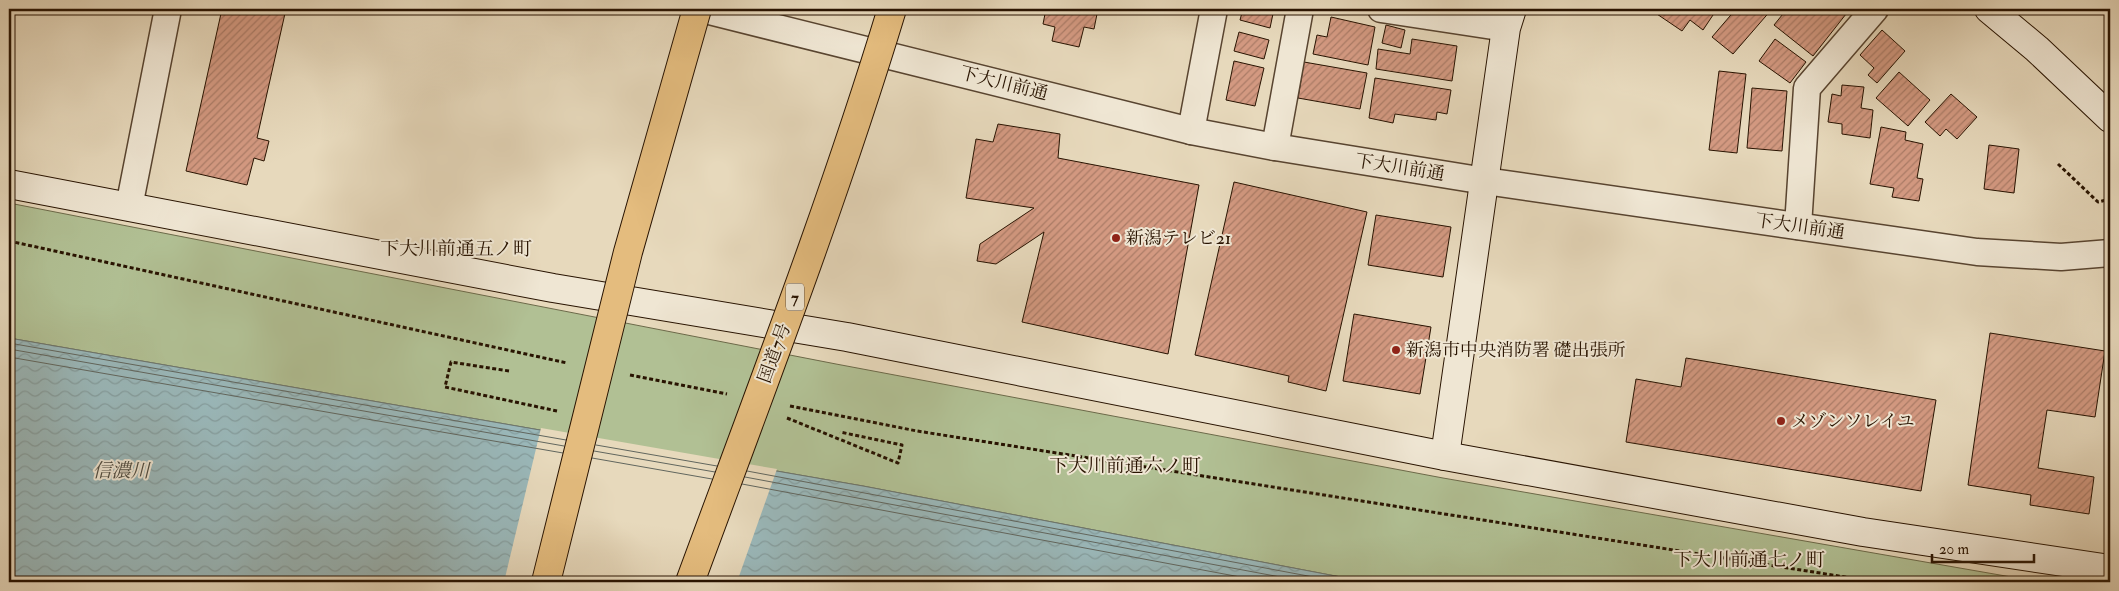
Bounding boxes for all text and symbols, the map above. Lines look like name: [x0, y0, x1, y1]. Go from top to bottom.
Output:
street label: 下大川前通: [957, 61, 1050, 106]
street label: 下大川前通: [1354, 149, 1446, 186]
street label: 下大川前通: [1754, 209, 1846, 244]
place label: 新潟テレビ21: [1126, 227, 1231, 250]
marker: 新潟テレビ21: [1110, 232, 1122, 244]
district label: 下大川前通五ノ町: [380, 237, 532, 261]
road number: 7: [786, 284, 804, 310]
street label: 国道7号: [753, 320, 796, 386]
place label: 新潟市中央消防署 礎出張所: [1406, 339, 1626, 362]
marker: 新潟市中央消防署 礎出張所: [1390, 344, 1402, 356]
place label: メゾンソレイユ: [1791, 410, 1915, 433]
marker: メゾンソレイユ: [1775, 415, 1787, 427]
district label: 下大川前通六ノ町: [1049, 454, 1201, 478]
water label: 信濃川: [92, 459, 151, 483]
scale bar: [1932, 531, 2034, 563]
text: 20 m: [1939, 540, 1969, 559]
district label: 下大川前通七ノ町: [1673, 548, 1825, 572]

